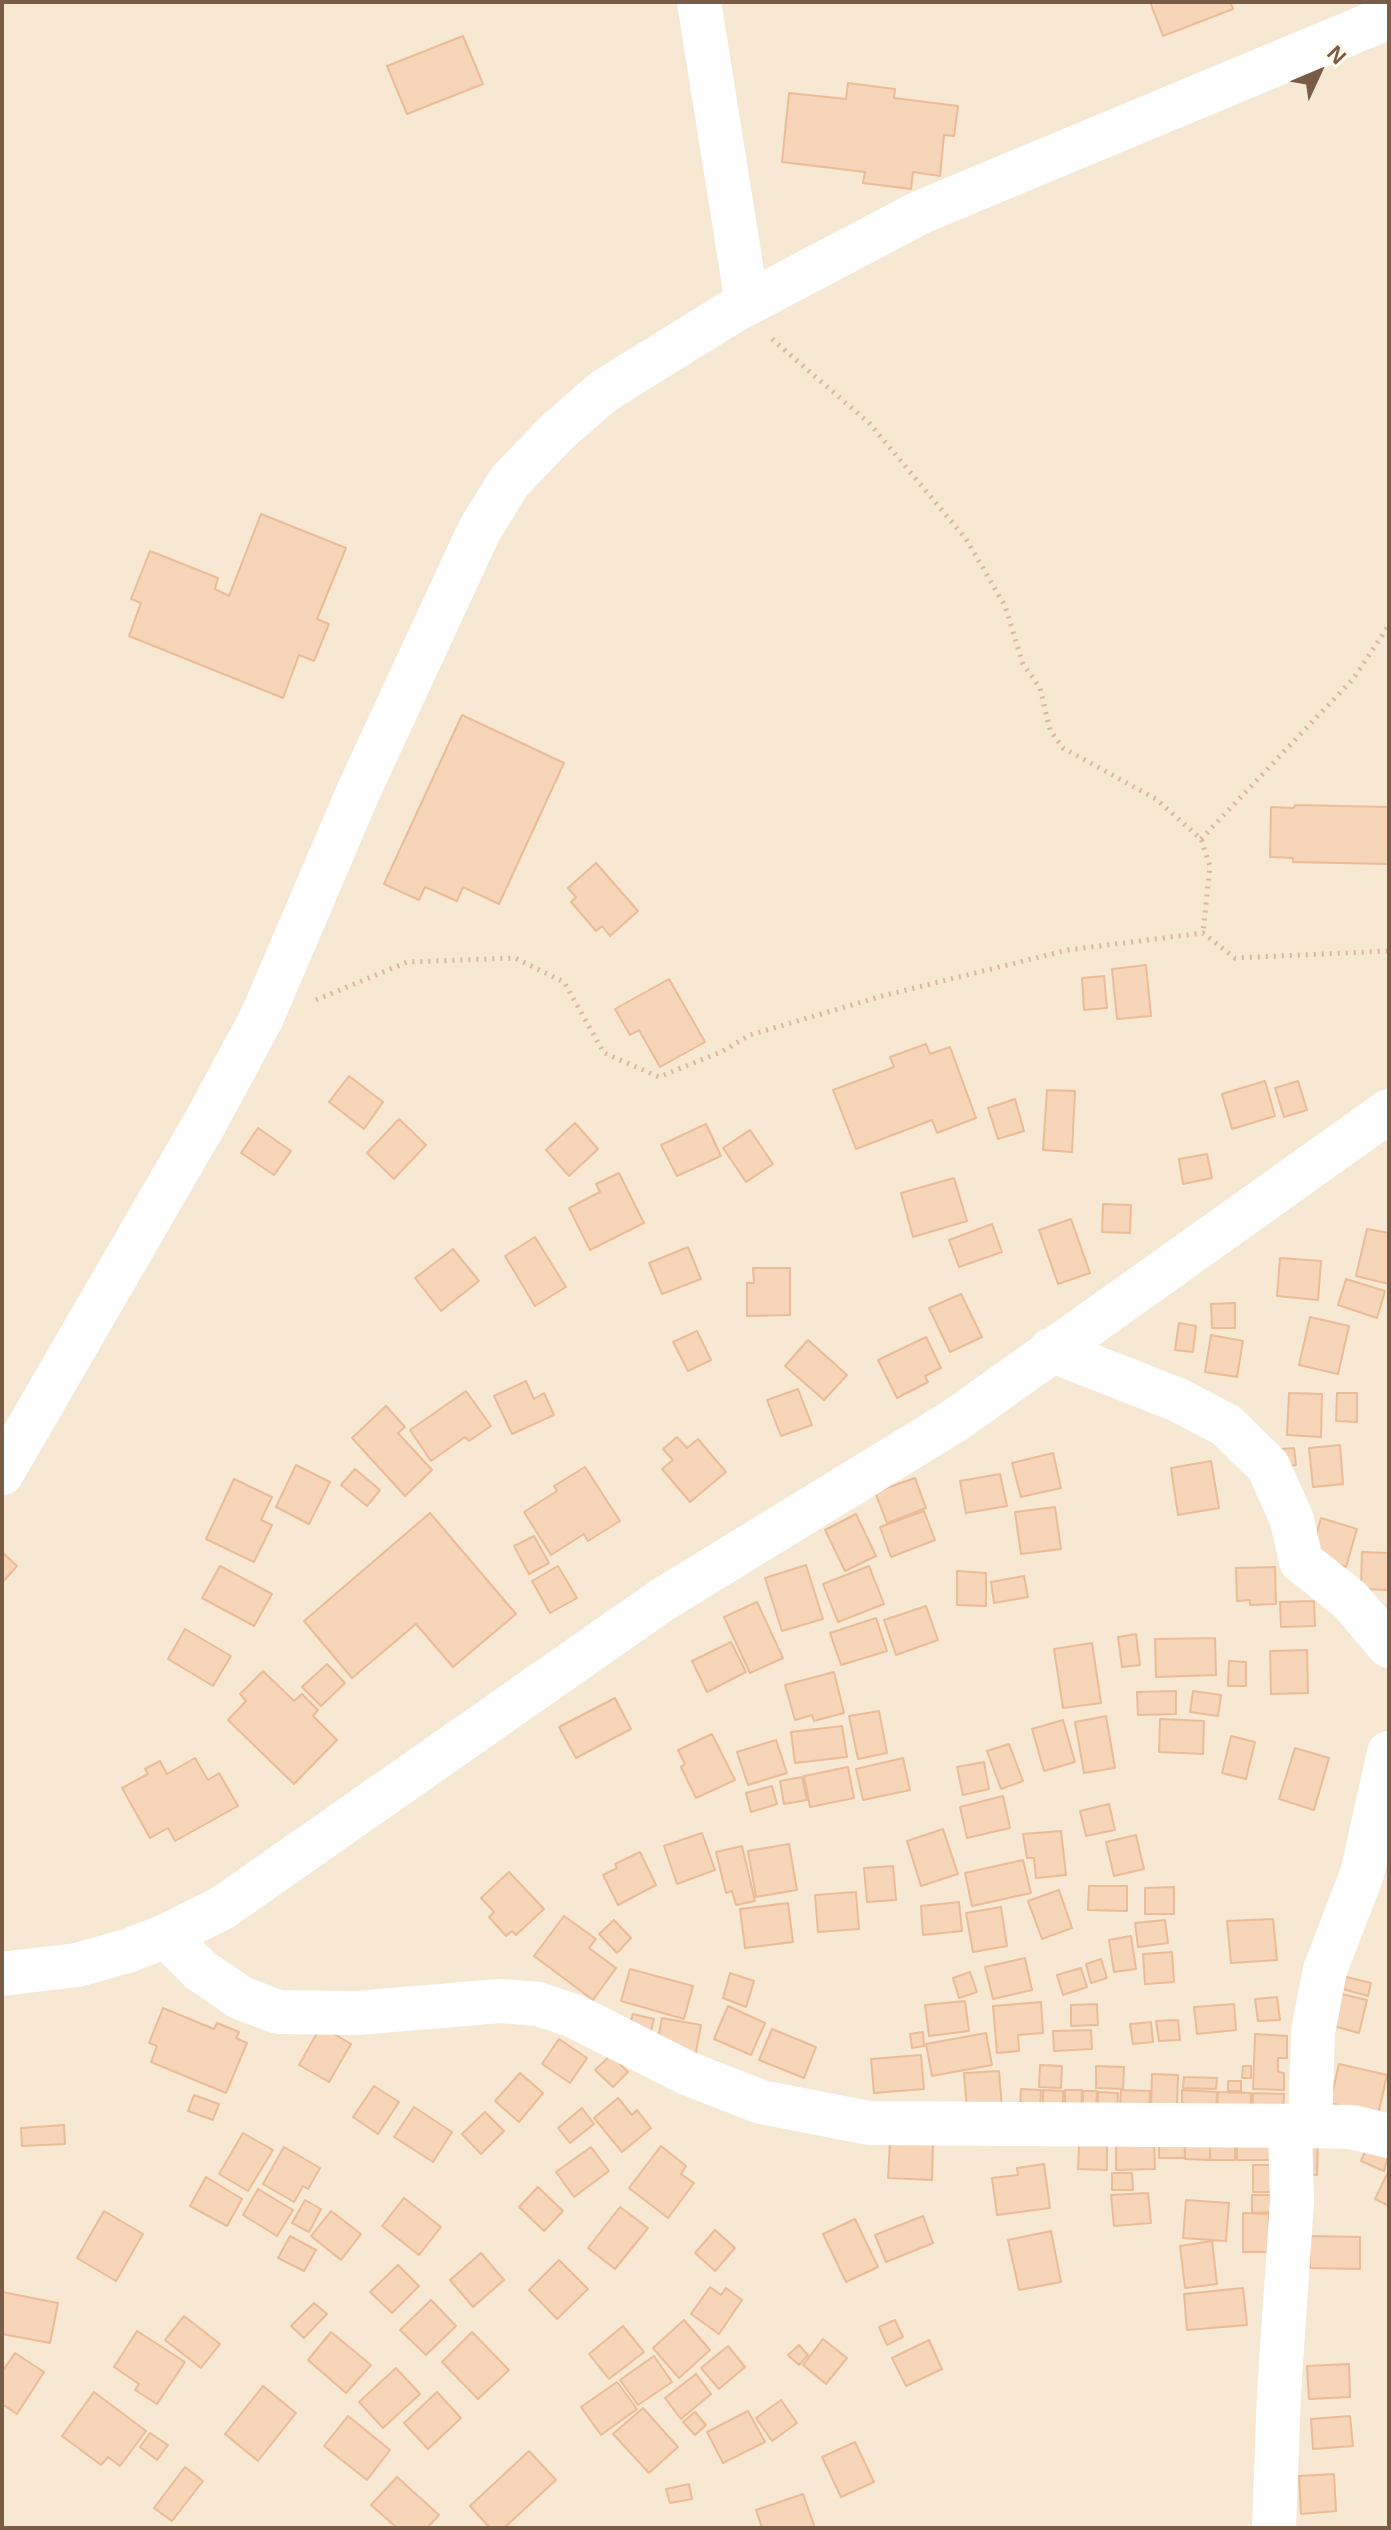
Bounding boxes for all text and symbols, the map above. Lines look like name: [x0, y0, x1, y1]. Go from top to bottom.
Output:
north arrow: [1279, 32, 1359, 112]
text: N: [1322, 41, 1351, 69]

